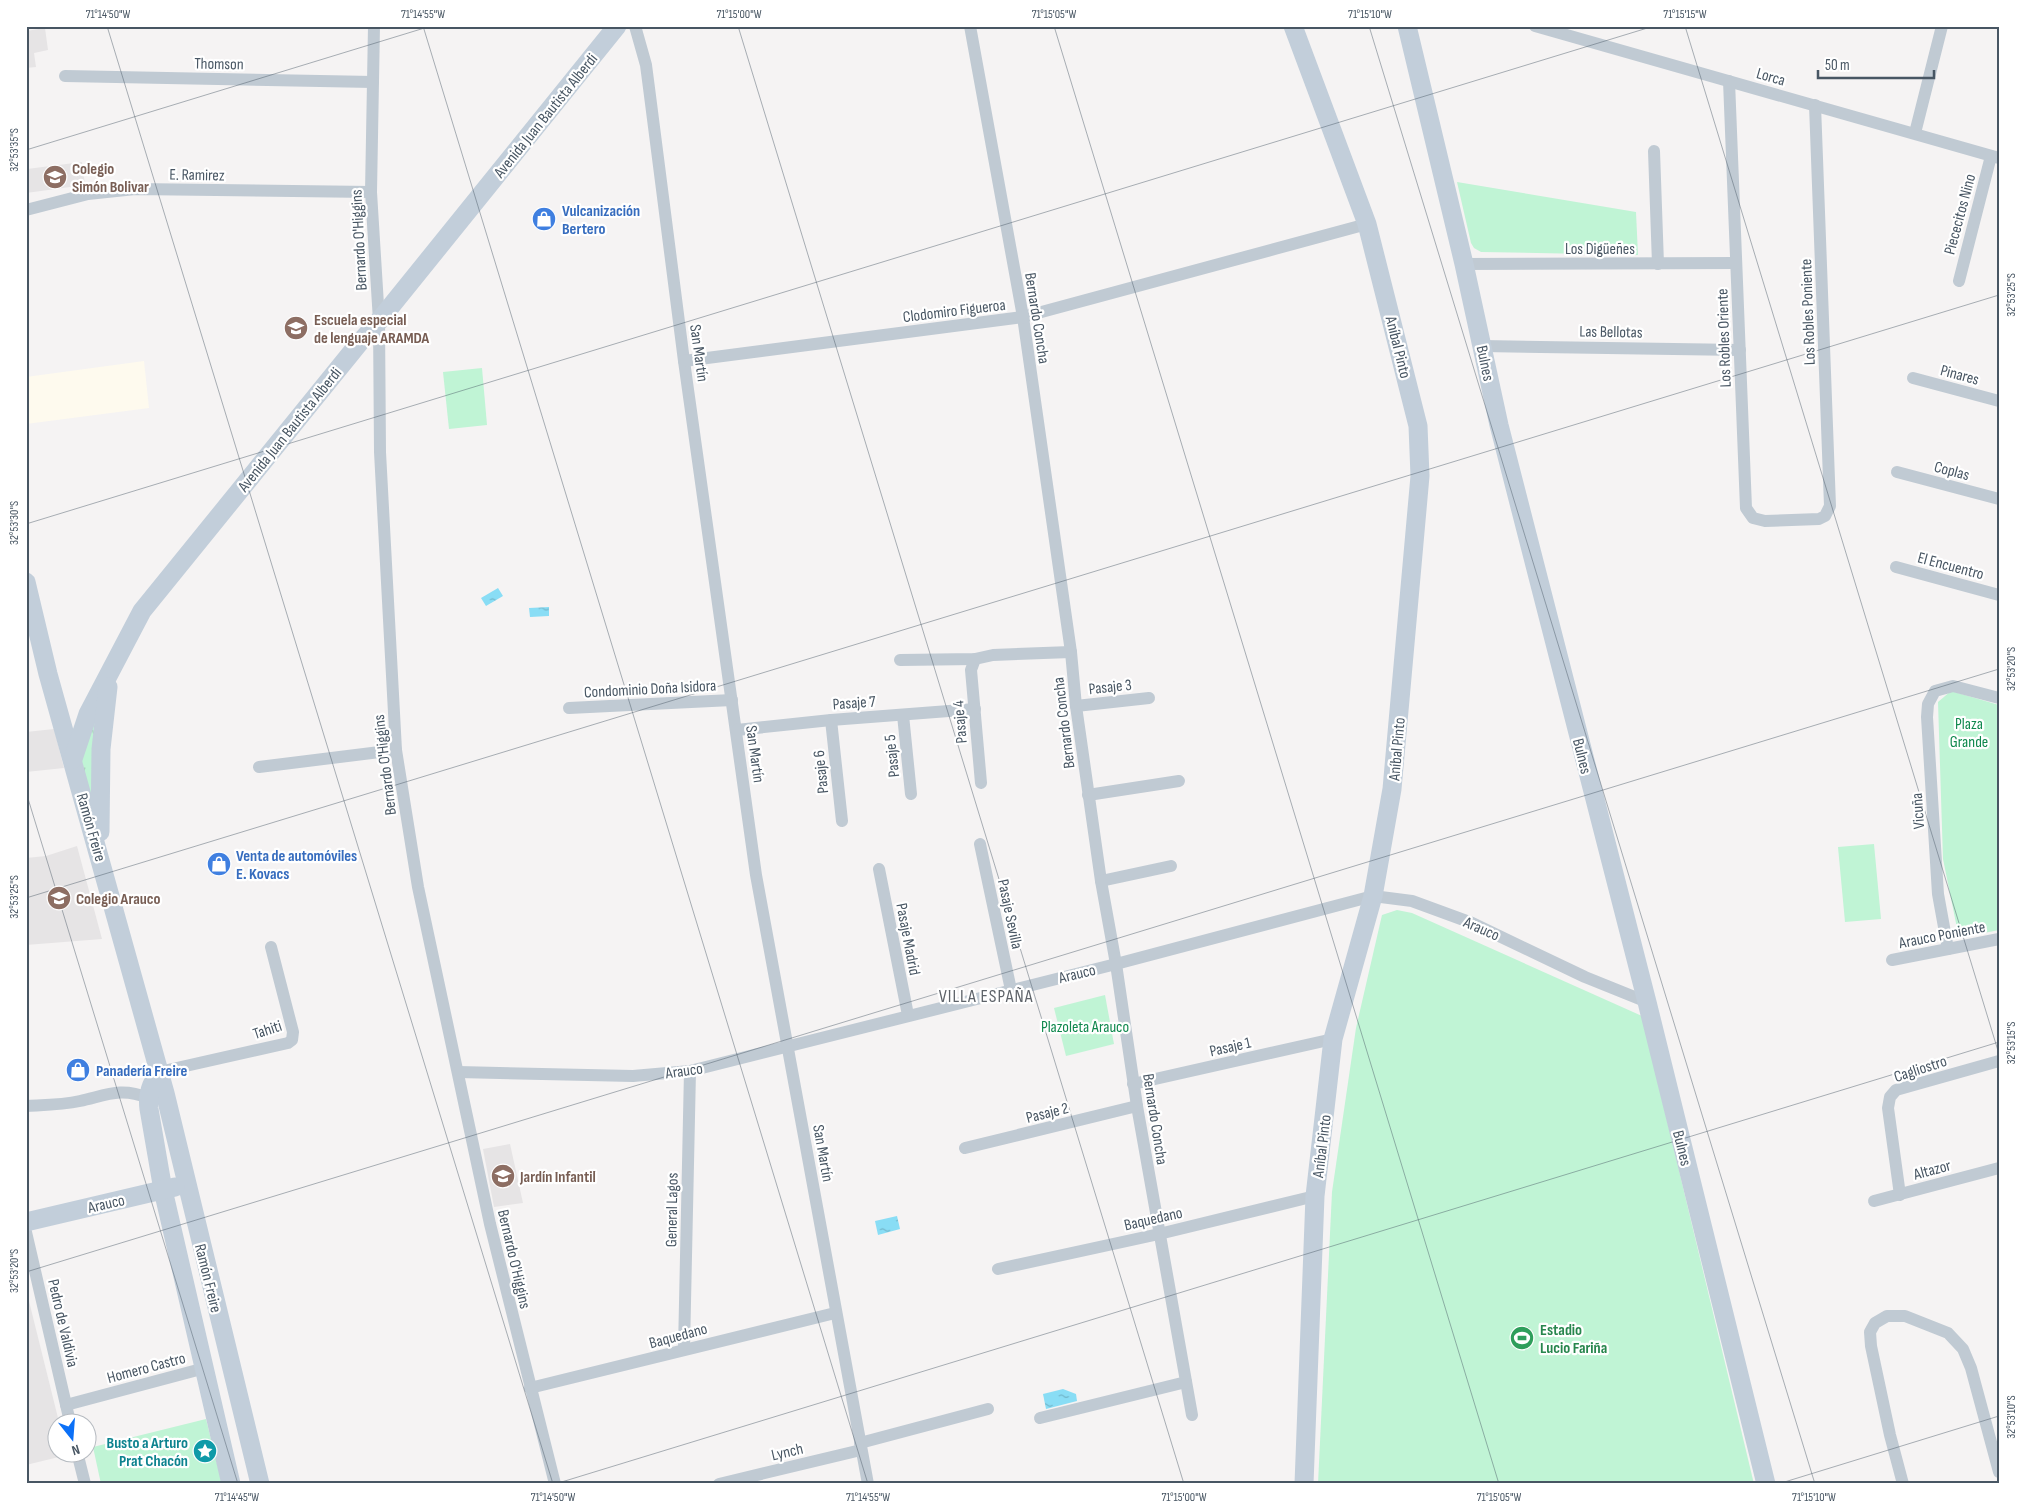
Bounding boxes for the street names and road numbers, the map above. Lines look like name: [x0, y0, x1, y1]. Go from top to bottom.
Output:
street label: Avenida Juan Bautista Alberdi: [490, 50, 602, 183]
street label: Thomson: [194, 55, 244, 74]
street label: Lorca: [1754, 64, 1787, 91]
street label: E. Ramirez: [169, 166, 225, 185]
street label: Piececitos Nino: [1941, 172, 1980, 257]
street label: Bernardo O'Higgins: [347, 189, 372, 291]
street label: Los Digüeñes: [1565, 240, 1635, 259]
street label: Los Robles Poniente: [1797, 258, 1820, 366]
street label: Bernardo Concha: [1020, 271, 1053, 365]
street label: Los Robles Oriente: [1713, 288, 1736, 388]
street label: Clodomiro Figueroa: [902, 296, 1007, 327]
street label: Aníbal Pinto: [1380, 313, 1414, 380]
street label: Las Bellotas: [1579, 322, 1643, 343]
street label: San Martín: [685, 323, 712, 383]
street label: Bulnes: [1472, 344, 1498, 383]
street label: Pinares: [1938, 361, 1981, 390]
street label: Avenida Juan Bautista Alberdi: [234, 364, 346, 497]
street label: Coplas: [1932, 458, 1972, 485]
street label: El Encuentro: [1915, 548, 1986, 584]
street label: Bernardo Concha: [1049, 676, 1080, 770]
street label: Pasaje 3: [1088, 676, 1133, 699]
street label: Condominio Doña Isidora: [583, 677, 717, 702]
street label: Pasaje 7: [832, 692, 877, 714]
street label: Pasaje 4: [949, 699, 972, 744]
street label: Bernardo O'Higgins: [370, 713, 401, 816]
street label: Aníbal Pinto: [1385, 717, 1410, 783]
street label: San Martín: [741, 724, 768, 784]
street label: Pasaje 5: [881, 734, 904, 778]
street label: Bulnes: [1568, 737, 1595, 776]
street label: Pasaje 6: [810, 749, 833, 794]
street label: Ramón Freire: [72, 791, 109, 864]
street label: Vicuña: [1908, 792, 1929, 830]
street label: Pasaje Sevilla: [993, 878, 1026, 951]
street label: Pasaje Madrid: [891, 902, 924, 977]
street label: Arauco: [1460, 913, 1502, 946]
street label: Arauco Poniente: [1896, 918, 1987, 953]
street label: Arauco: [1056, 961, 1098, 988]
street label: Tahiti: [251, 1017, 284, 1044]
street label: Pasaje 1: [1208, 1033, 1253, 1061]
street label: Cagliostro: [1892, 1052, 1949, 1087]
street label: Arauco: [663, 1059, 704, 1084]
street label: Bernardo Concha: [1138, 1072, 1171, 1166]
street label: Pasaje 2: [1024, 1099, 1071, 1128]
street label: Aníbal Pinto: [1309, 1114, 1336, 1180]
street label: San Martín: [808, 1123, 837, 1183]
street label: Bulnes: [1668, 1129, 1695, 1168]
street label: Altazor: [1911, 1156, 1953, 1185]
street label: General Lagos: [662, 1172, 683, 1247]
street label: Arauco: [85, 1191, 127, 1218]
street label: Baquedano: [1122, 1204, 1184, 1235]
street label: Bernardo O'Higgins: [493, 1208, 534, 1311]
street label: Ramón Freire: [190, 1242, 225, 1315]
street label: Pedro de Valdivia: [43, 1277, 82, 1369]
street label: Baquedano: [647, 1320, 710, 1353]
street label: Homero Castro: [105, 1349, 188, 1388]
street label: Lynch: [770, 1440, 805, 1465]

